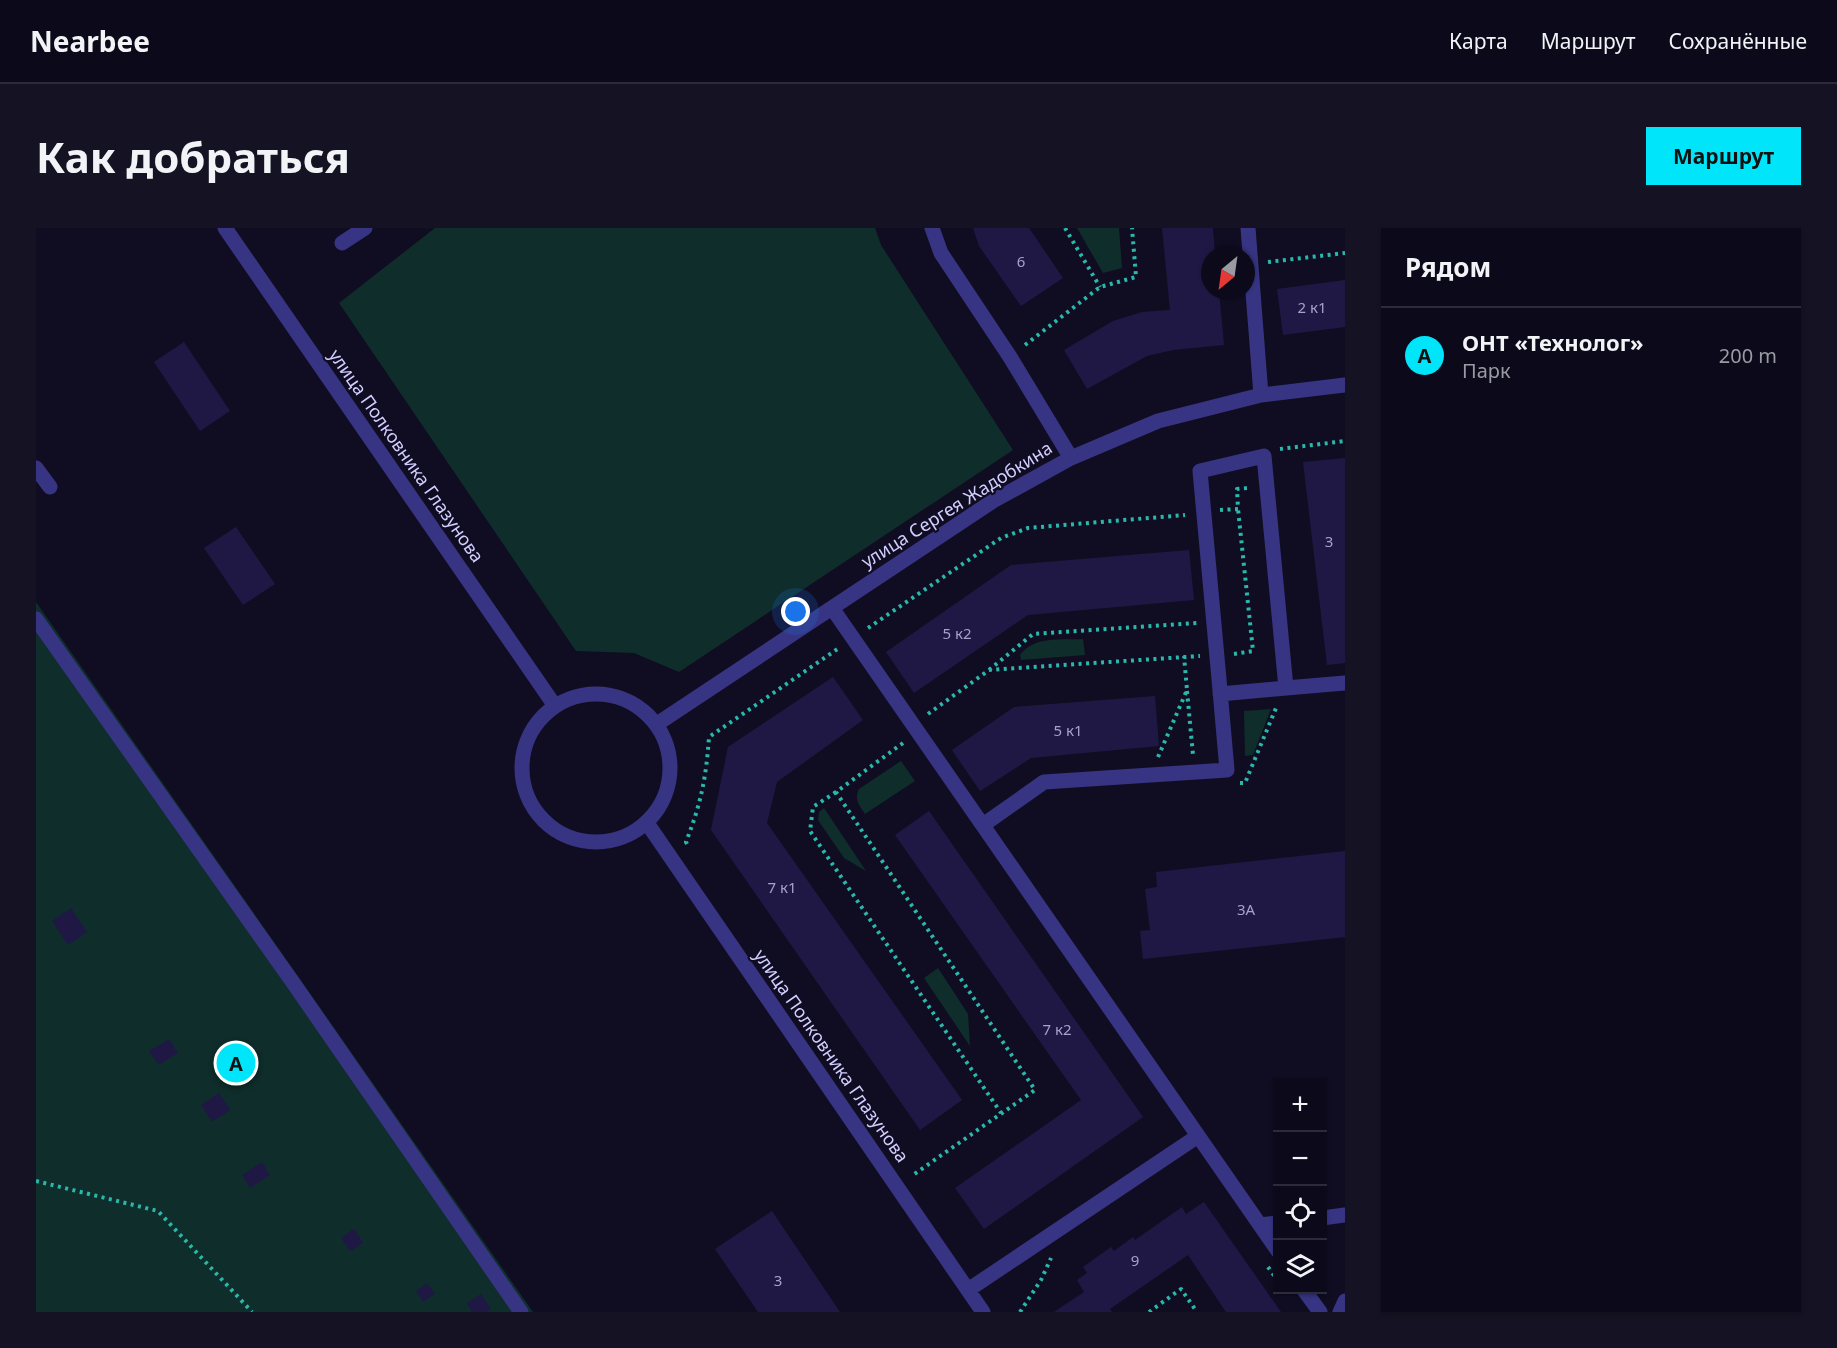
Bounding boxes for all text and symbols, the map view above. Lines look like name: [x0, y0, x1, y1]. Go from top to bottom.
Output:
text: Nearbee: [30, 22, 150, 60]
text: Карта: [1449, 27, 1508, 55]
text: Маршрут: [1541, 27, 1636, 55]
text: Сохранённые: [1669, 27, 1807, 55]
button: Маршрут: [1646, 127, 1801, 185]
text: Как добраться: [36, 128, 350, 185]
north arrow: [1201, 246, 1255, 300]
text: Рядом: [1405, 249, 1491, 285]
house number: 6: [1017, 251, 1025, 271]
house number: 2 к1: [1297, 297, 1327, 317]
text: ОНТ «Технолог»: [1462, 327, 1644, 357]
text: A: [1418, 342, 1431, 369]
text: 200 m: [1719, 342, 1777, 369]
street label: улица Полковника Глазунова: [324, 344, 490, 567]
text: Парк: [1462, 357, 1511, 384]
street label: улица Сергея Жадобкина: [856, 435, 1056, 573]
house number: 3: [1325, 531, 1333, 551]
your location: [781, 597, 810, 626]
house number: 5 к2: [942, 623, 972, 643]
house number: 5 к1: [1053, 720, 1083, 740]
house number: 7 к1: [767, 877, 797, 897]
house number: 3А: [1237, 899, 1256, 919]
street label: улица Полковника Глазунова: [749, 944, 915, 1167]
house number: 7 к2: [1042, 1019, 1072, 1039]
pin: A: [216, 1040, 256, 1086]
map controls: [1273, 1078, 1327, 1294]
button: +: [1273, 1078, 1327, 1132]
button: −: [1273, 1132, 1327, 1186]
button: locate: [1273, 1186, 1327, 1240]
button: layers: [1273, 1240, 1327, 1294]
house number: 9: [1131, 1250, 1139, 1270]
house number: 3: [774, 1270, 782, 1290]

